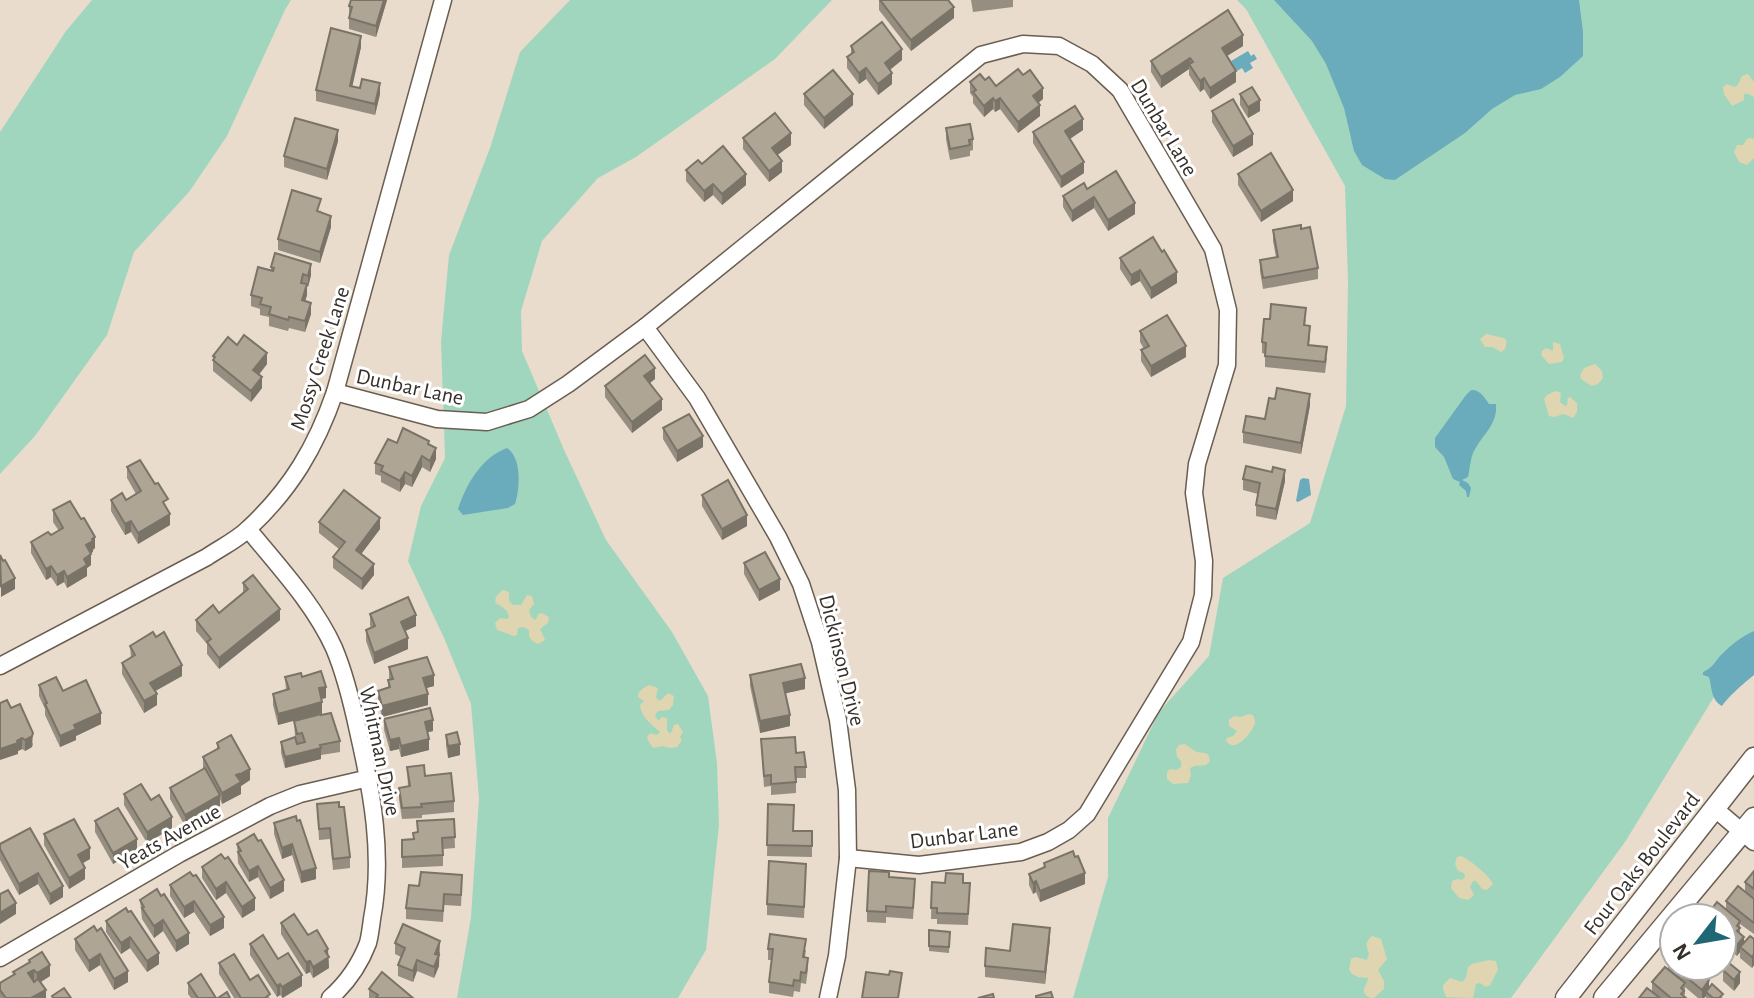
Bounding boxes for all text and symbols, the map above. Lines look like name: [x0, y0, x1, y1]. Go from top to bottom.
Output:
street label: Dunbar Lane: [1127, 75, 1202, 180]
street label: Mossy Creek Lane: [286, 284, 354, 433]
street label: Dunbar Lane: [354, 365, 465, 409]
street label: Dickinson Drive: [815, 592, 869, 728]
street label: Whitman Drive: [356, 685, 404, 818]
street label: Four Oaks Boulevard: [1580, 788, 1704, 939]
street label: Yeats Avenue: [115, 800, 224, 874]
street label: Dunbar Lane: [909, 817, 1020, 853]
north arrow: [1658, 902, 1738, 982]
text: N: [1668, 940, 1695, 964]

